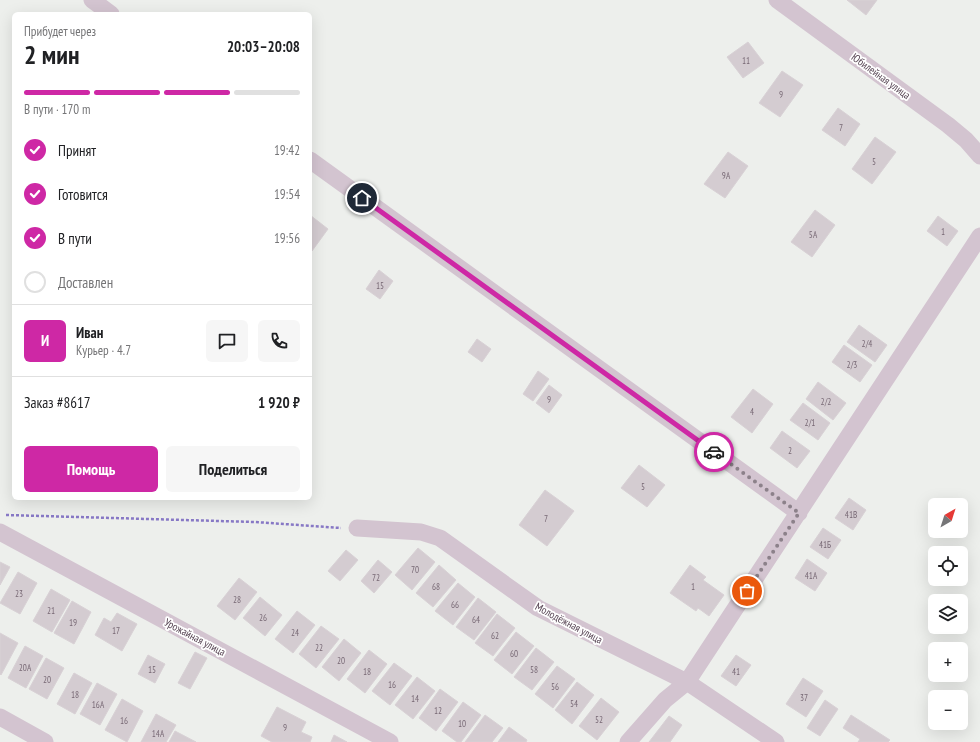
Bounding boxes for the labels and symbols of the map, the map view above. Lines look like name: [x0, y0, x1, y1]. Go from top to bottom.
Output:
street label: Юбилейная улица: [849, 50, 913, 102]
house number: 11: [742, 55, 750, 66]
house number: 9: [779, 89, 783, 100]
house number: 7: [839, 122, 843, 133]
house number: 5: [872, 156, 876, 167]
house number: 9А: [722, 170, 731, 181]
pin: [345, 181, 379, 215]
house number: 1: [941, 226, 945, 237]
house number: 5А: [809, 229, 818, 240]
house number: 15: [376, 280, 384, 291]
house number: 2/4: [862, 338, 872, 349]
house number: 2/3: [847, 359, 857, 370]
house number: 9: [547, 394, 551, 405]
house number: 2/2: [821, 396, 831, 407]
house number: 4: [750, 406, 754, 417]
house number: 2/1: [805, 417, 815, 428]
courier: [694, 432, 734, 472]
house number: 2: [788, 445, 792, 456]
house number: 5: [641, 481, 645, 492]
north arrow: [928, 498, 968, 538]
house number: 41В: [845, 509, 857, 520]
house number: 7: [544, 513, 548, 524]
house number: 41Б: [819, 539, 831, 550]
house number: 70: [411, 564, 419, 575]
house number: 41А: [805, 570, 818, 581]
house number: 72: [372, 572, 380, 583]
pin: [730, 574, 764, 608]
house number: 68: [432, 581, 440, 592]
house number: 1: [691, 581, 695, 592]
house number: 23: [15, 588, 23, 599]
house number: 28: [233, 594, 241, 605]
house number: 66: [451, 599, 459, 610]
street label: Молодёжная улица: [533, 599, 605, 647]
house number: 21: [47, 605, 55, 616]
house number: 26: [259, 612, 267, 623]
house number: 64: [472, 614, 480, 625]
street label: Урожайная улица: [162, 615, 228, 659]
house number: 19: [69, 617, 77, 628]
house number: 17: [112, 625, 120, 636]
house number: 24: [291, 627, 299, 638]
house number: 62: [491, 630, 499, 641]
house number: 22: [315, 642, 323, 653]
house number: 60: [510, 648, 518, 659]
house number: 20: [337, 655, 345, 666]
house number: 20А: [19, 662, 32, 673]
house number: 15: [148, 664, 156, 675]
house number: 58: [530, 664, 538, 675]
house number: 18: [363, 666, 371, 677]
house number: 41: [732, 666, 740, 677]
house number: 20: [43, 674, 51, 685]
house number: 16: [388, 679, 396, 690]
house number: 56: [551, 681, 559, 692]
house number: 18: [71, 689, 79, 700]
house number: 37: [800, 692, 808, 703]
house number: 14: [411, 693, 419, 704]
house number: 54: [570, 698, 578, 709]
house number: 16А: [92, 699, 105, 710]
house number: 12: [434, 705, 442, 716]
house number: 52: [595, 714, 603, 725]
house number: 16: [120, 715, 128, 726]
house number: 10: [458, 718, 466, 729]
house number: 9: [283, 722, 287, 733]
house number: 14А: [152, 728, 165, 739]

